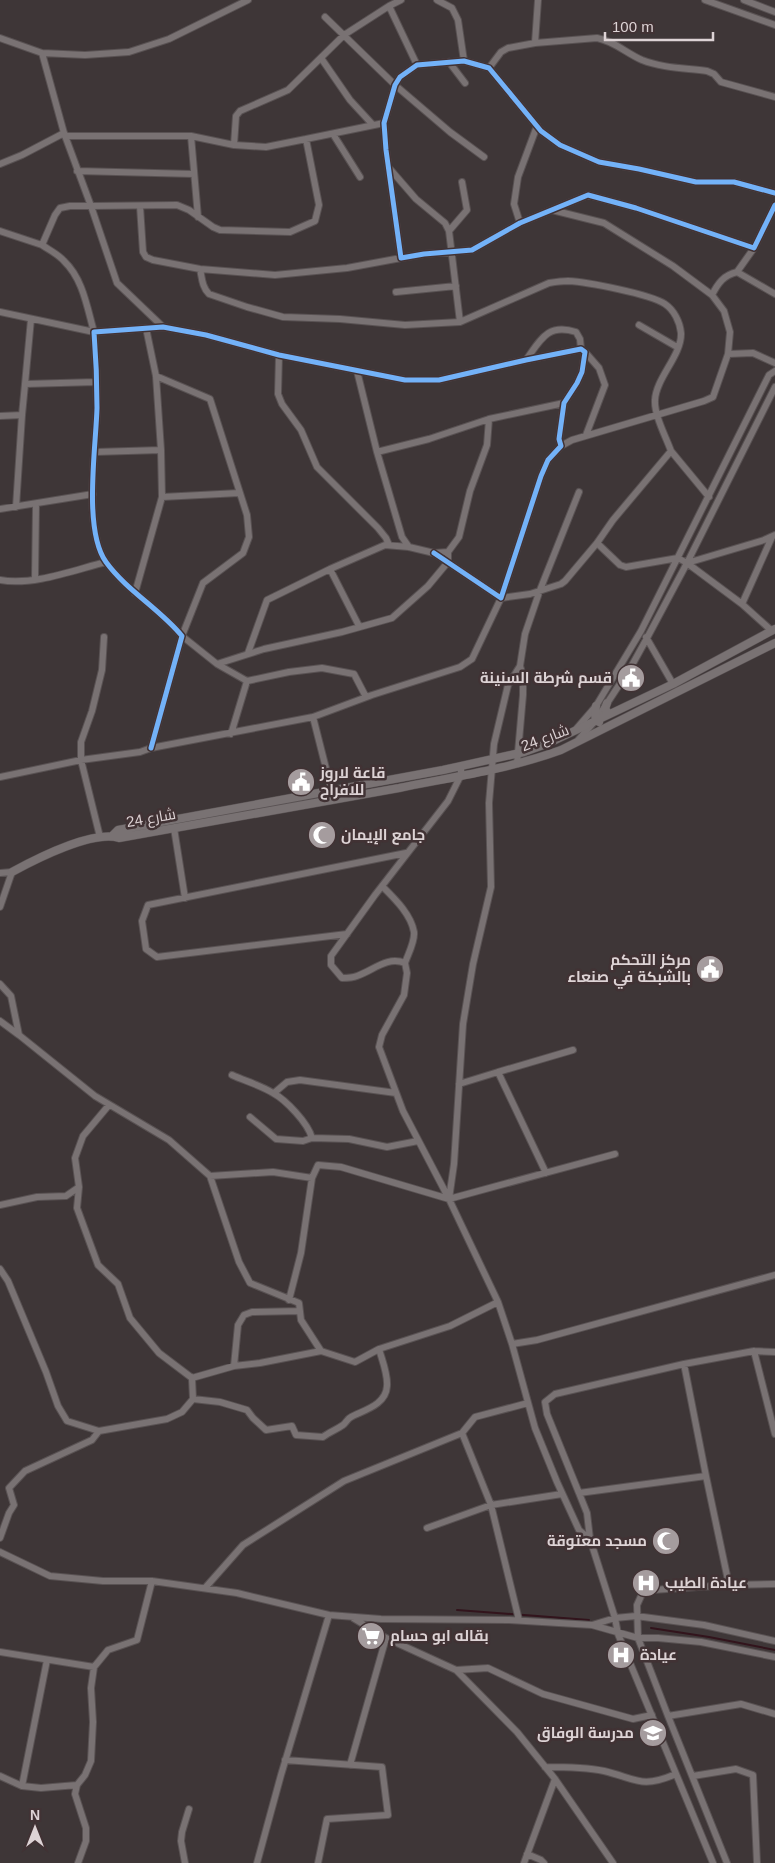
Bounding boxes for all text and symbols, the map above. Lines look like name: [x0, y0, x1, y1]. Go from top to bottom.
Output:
scale bar: [605, 10, 712, 42]
text: 100 m: [612, 18, 654, 35]
public building icon: قسم شرطة السنينة: [616, 663, 646, 693]
place label: قسم شرطة السنينة: [480, 669, 612, 688]
street label: شارع 24: [518, 721, 572, 757]
place label: قاعة لاروز للافراح: [319, 764, 385, 800]
public building icon: قاعة لاروز للافراح: [286, 767, 316, 797]
street label: شارع 24: [125, 805, 177, 833]
mosque icon: جامع الإيمان: [307, 820, 337, 850]
place label: جامع الإيمان: [341, 826, 425, 845]
place label: مركز التحكم بالشبكة في صنعاء: [567, 951, 691, 989]
public building icon: مركز التحكم بالشبكة في صنعاء: [695, 954, 725, 984]
mosque icon: مسجد معتوقة: [651, 1526, 681, 1556]
place label: مسجد معتوقة: [547, 1532, 647, 1550]
hospital icon: عيادة الطيب: [631, 1568, 661, 1598]
place label: عيادة الطيب: [665, 1574, 747, 1591]
supermarket icon: بقاله ابو حسام: [356, 1621, 386, 1651]
place label: بقاله ابو حسام: [390, 1627, 489, 1646]
hospital icon: عيادة: [606, 1640, 636, 1670]
place label: عيادة: [640, 1646, 677, 1663]
school or university icon: مدرسة الوفاق: [638, 1718, 668, 1748]
place label: مدرسة الوفاق: [537, 1724, 634, 1742]
north arrow: [10, 1803, 60, 1853]
text: N: [30, 1807, 40, 1823]

